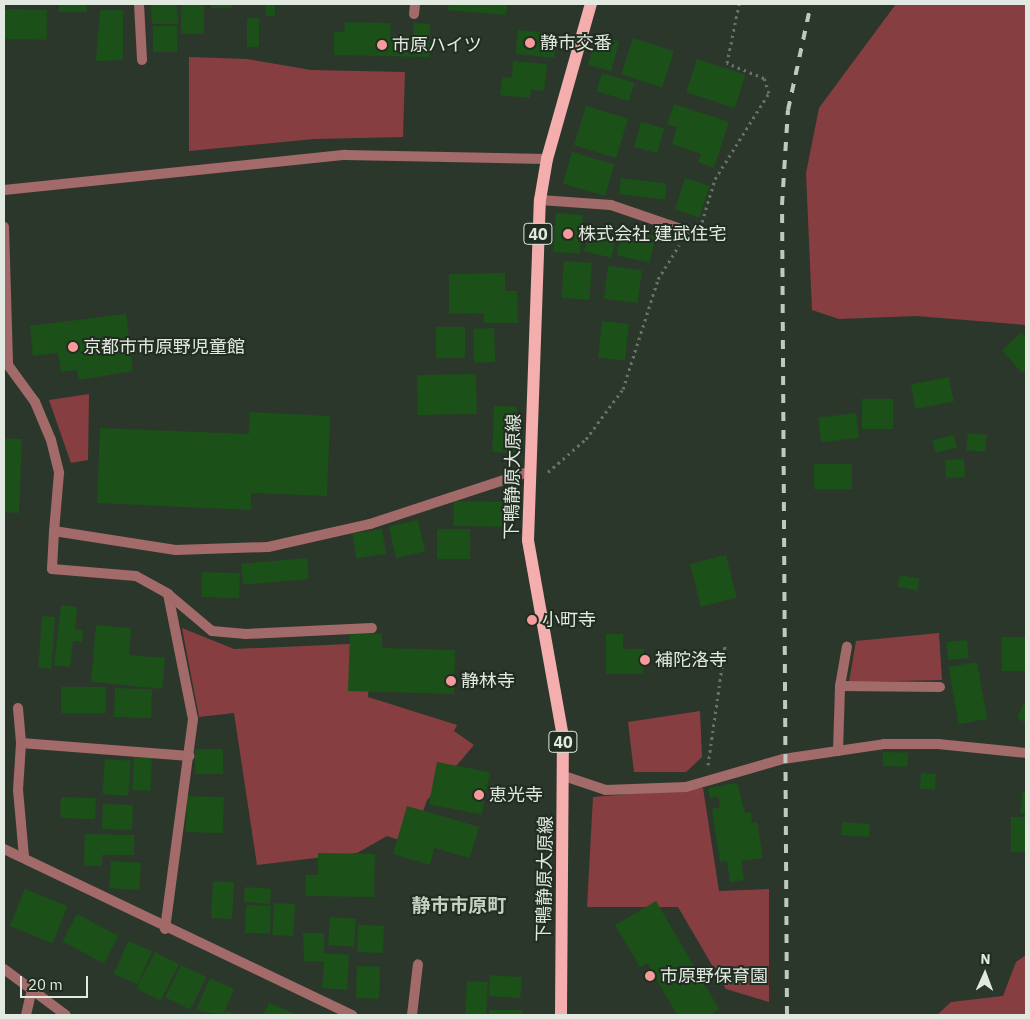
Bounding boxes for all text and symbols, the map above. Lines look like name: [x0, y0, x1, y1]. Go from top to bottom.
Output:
place label: 静市交番: [540, 32, 612, 54]
place label: 市原ハイツ: [392, 34, 482, 56]
marker: 静市交番: [524, 37, 536, 49]
marker: 市原ハイツ: [376, 39, 388, 51]
road number: 40: [523, 220, 553, 248]
place label: 株式会社 建武住宅: [578, 223, 726, 245]
marker: 株式会社 建武住宅: [562, 228, 574, 240]
place label: 京都市市原野児童館: [83, 336, 245, 358]
marker: 京都市市原野児童館: [67, 341, 79, 353]
street label: 下鴨静原大原線: [501, 414, 525, 540]
place label: 小町寺: [542, 609, 596, 631]
marker: 小町寺: [526, 614, 538, 626]
place label: 補陀洛寺: [655, 649, 727, 671]
marker: 補陀洛寺: [639, 654, 651, 666]
place label: 静林寺: [461, 670, 515, 692]
marker: 静林寺: [445, 675, 457, 687]
road number: 40: [548, 729, 578, 756]
place label: 恵光寺: [489, 784, 543, 806]
marker: 恵光寺: [473, 789, 485, 801]
street label: 下鴨静原大原線: [533, 816, 557, 942]
district label: 静市市原町: [412, 895, 506, 917]
north arrow: [960, 949, 1010, 999]
text: N: [980, 950, 991, 968]
place label: 市原野保育園: [660, 965, 768, 987]
scale bar: [22, 966, 90, 998]
marker: 市原野保育園: [644, 970, 656, 982]
text: 20 m: [28, 975, 63, 994]

